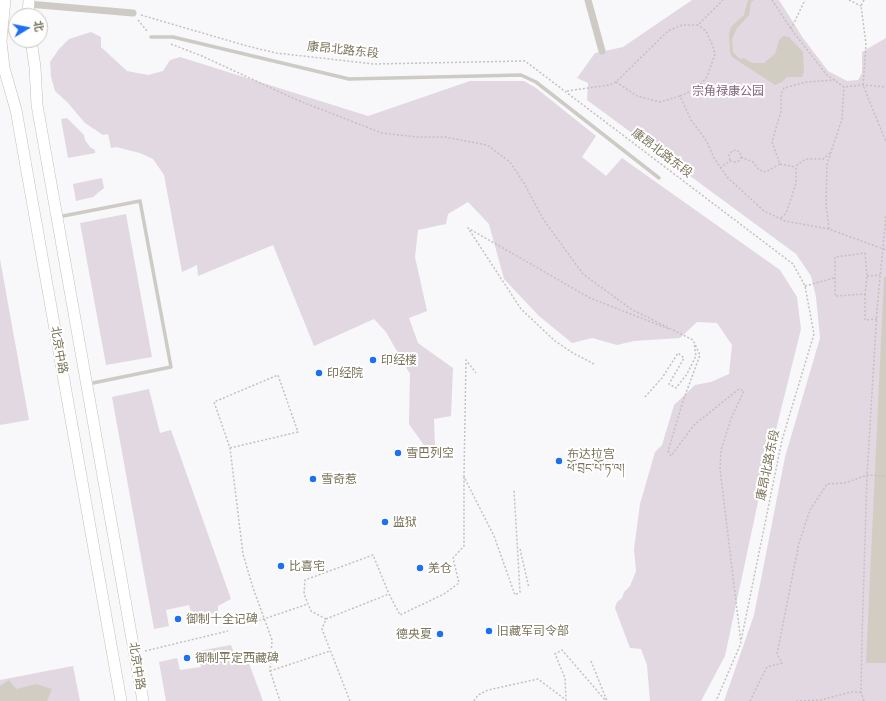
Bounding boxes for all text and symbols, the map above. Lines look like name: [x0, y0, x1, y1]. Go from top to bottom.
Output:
north arrow: [8, 8, 48, 48]
text: 北: [32, 20, 46, 33]
street label: 康昂北路东段: [306, 39, 380, 61]
park label: 宗角禄康公园: [692, 84, 764, 98]
street label: 康昂北路东段: [629, 126, 695, 180]
street label: 北京中路: [48, 325, 70, 375]
place label: 印经楼: [381, 353, 417, 367]
marker: 印经楼: [368, 355, 378, 365]
place label: 印经院: [327, 366, 363, 380]
marker: 印经院: [314, 368, 324, 378]
street label: 康昂北路东段: [753, 428, 783, 502]
place label: 雪巴列空: [406, 446, 454, 460]
place label: 布达拉宫 ཕོ་བྲང་པོ་ཏ་ལ།: [567, 447, 625, 475]
marker: 雪巴列空: [393, 448, 403, 458]
marker: 布达拉宫 ཕོ་བྲང་པོ་ཏ་ལ།: [554, 456, 564, 466]
place label: 雪奇惹: [321, 472, 357, 486]
marker: 雪奇惹: [308, 474, 318, 484]
place label: 监狱: [393, 515, 417, 529]
marker: 监狱: [380, 517, 390, 527]
place label: 比喜宅: [289, 559, 325, 573]
marker: 比喜宅: [276, 561, 286, 571]
place label: 羌仓: [428, 561, 452, 575]
marker: 羌仓: [415, 563, 425, 573]
place label: 御制十全记碑: [186, 612, 258, 626]
marker: 御制十全记碑: [173, 614, 183, 624]
place label: 旧藏军司令部: [497, 624, 569, 638]
marker: 旧藏军司令部: [484, 626, 494, 636]
place label: 德央夏: [396, 627, 432, 641]
marker: 德央夏: [435, 629, 445, 639]
street label: 北京中路: [126, 641, 148, 691]
place label: 御制平定西藏碑: [195, 651, 279, 665]
marker: 御制平定西藏碑: [182, 653, 192, 663]

